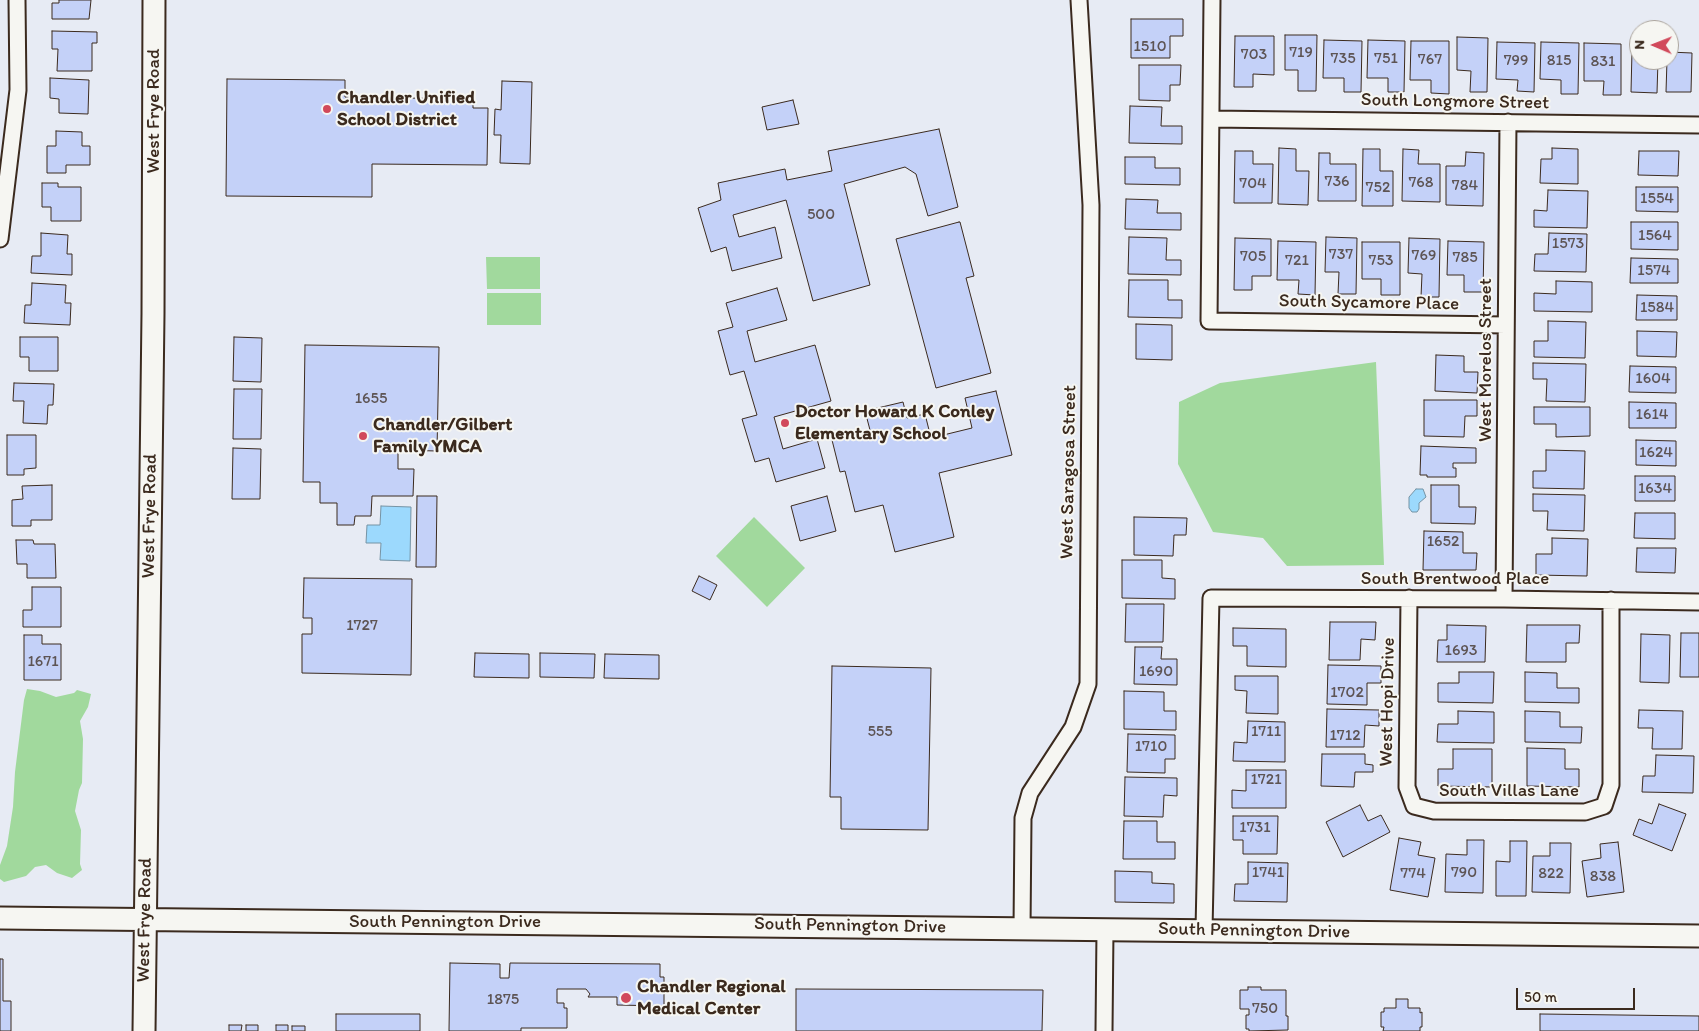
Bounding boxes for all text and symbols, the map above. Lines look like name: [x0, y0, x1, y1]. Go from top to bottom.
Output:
north arrow: [1629, 20, 1679, 70]
house number: 1510: [1133, 37, 1167, 57]
text: N: [1631, 40, 1648, 50]
house number: 719: [1289, 43, 1313, 63]
house number: 703: [1241, 45, 1267, 65]
street label: West Frye Road: [143, 49, 165, 173]
house number: 735: [1330, 49, 1356, 69]
house number: 751: [1374, 49, 1398, 69]
house number: 767: [1418, 50, 1442, 70]
house number: 799: [1504, 51, 1528, 71]
house number: 815: [1547, 51, 1571, 71]
house number: 831: [1591, 52, 1615, 72]
place label: Chandler Unified School District: [337, 87, 475, 131]
street label: South Longmore Street: [1361, 89, 1549, 115]
marker: Chandler Unified School District: [321, 103, 333, 115]
house number: 736: [1324, 172, 1350, 192]
house number: 768: [1408, 173, 1434, 193]
house number: 704: [1239, 174, 1267, 194]
house number: 784: [1452, 176, 1478, 196]
house number: 752: [1366, 178, 1390, 198]
house number: 1554: [1640, 189, 1674, 209]
house number: 500: [807, 205, 835, 225]
house number: 1564: [1638, 226, 1672, 246]
house number: 1573: [1552, 234, 1584, 254]
house number: 737: [1329, 245, 1353, 265]
house number: 769: [1412, 246, 1436, 266]
house number: 705: [1240, 247, 1266, 267]
house number: 785: [1452, 248, 1478, 268]
house number: 721: [1285, 251, 1309, 271]
house number: 753: [1368, 251, 1394, 271]
house number: 1574: [1637, 261, 1671, 281]
street label: West Morelos Street: [1475, 278, 1497, 442]
street label: South Sycamore Place: [1279, 290, 1459, 316]
house number: 1584: [1640, 298, 1674, 318]
house number: 1604: [1635, 369, 1671, 389]
street label: West Saragosa Street: [1056, 385, 1082, 559]
house number: 1655: [355, 389, 387, 409]
place label: Doctor Howard K Conley Elementary School: [795, 401, 994, 445]
house number: 1614: [1636, 405, 1668, 425]
place label: Chandler/Gilbert Family YMCA: [373, 414, 512, 458]
marker: Doctor Howard K Conley Elementary School: [779, 417, 791, 429]
marker: Chandler/Gilbert Family YMCA: [357, 430, 369, 442]
house number: 1624: [1639, 443, 1673, 463]
street label: West Frye Road: [138, 453, 162, 579]
house number: 1634: [1638, 479, 1672, 499]
house number: 1652: [1427, 532, 1459, 552]
street label: South Brentwood Place: [1361, 568, 1549, 590]
house number: 1727: [346, 616, 378, 636]
street label: West Hopi Drive: [1375, 637, 1401, 767]
house number: 1693: [1445, 641, 1477, 661]
house number: 1671: [27, 652, 59, 672]
house number: 1690: [1139, 662, 1173, 682]
house number: 1702: [1330, 683, 1364, 703]
house number: 555: [867, 722, 893, 742]
house number: 1711: [1251, 722, 1281, 742]
house number: 1712: [1329, 726, 1361, 746]
house number: 1710: [1135, 737, 1167, 757]
house number: 1721: [1250, 770, 1282, 790]
street label: South Villas Lane: [1439, 780, 1579, 802]
house number: 1731: [1239, 818, 1271, 838]
street label: West Frye Road: [133, 857, 157, 983]
house number: 1741: [1252, 863, 1284, 883]
house number: 790: [1451, 863, 1477, 883]
house number: 774: [1400, 864, 1426, 884]
house number: 822: [1538, 864, 1564, 884]
house number: 838: [1590, 867, 1616, 887]
street label: South Pennington Drive: [349, 911, 541, 933]
street label: South Pennington Drive: [754, 913, 946, 939]
street label: South Pennington Drive: [1158, 918, 1350, 944]
place label: Chandler Regional Medical Center: [637, 976, 786, 1020]
scale bar: [1519, 978, 1638, 1010]
text: 50 m: [1524, 988, 1557, 1006]
house number: 1875: [487, 990, 519, 1010]
marker: Chandler Regional Medical Center: [619, 991, 633, 1005]
house number: 750: [1252, 999, 1278, 1019]

